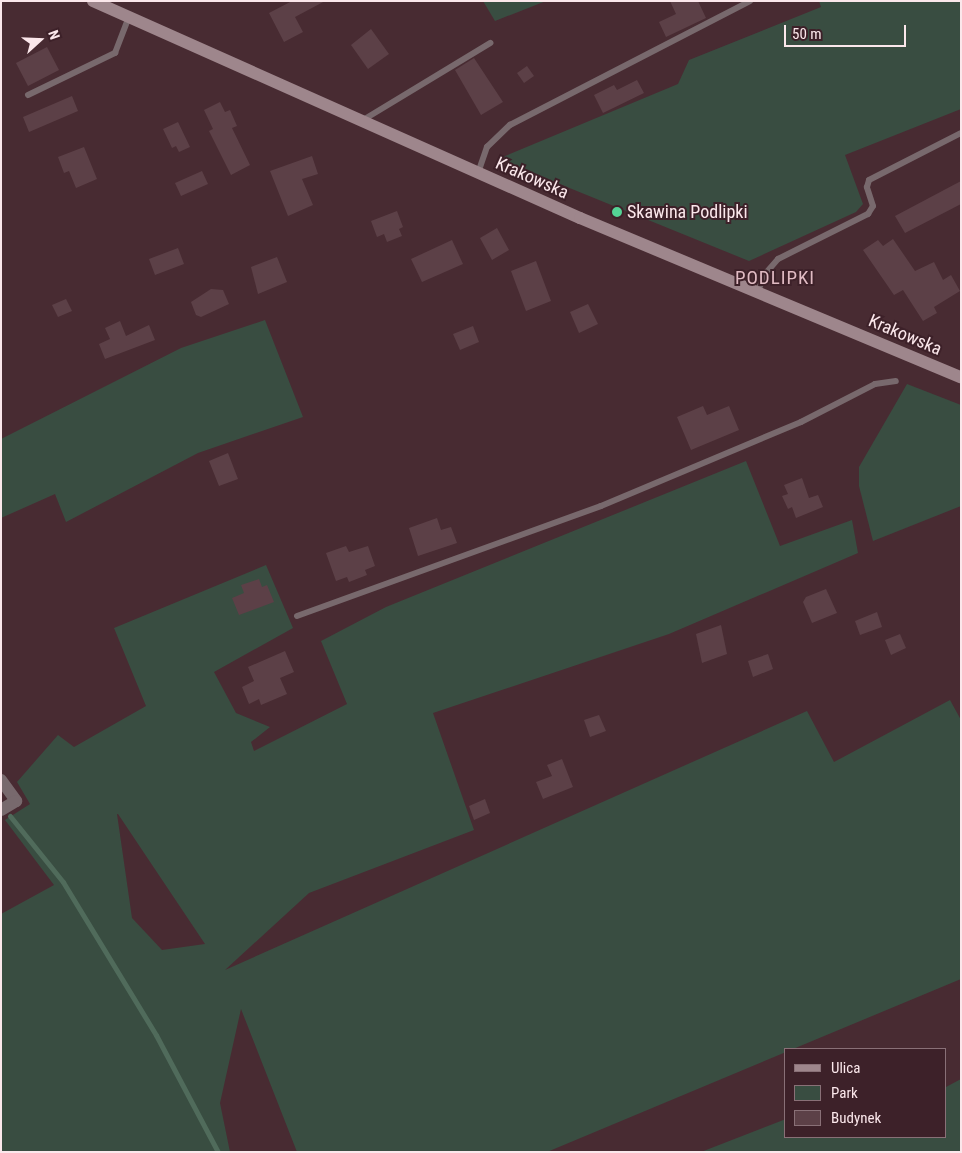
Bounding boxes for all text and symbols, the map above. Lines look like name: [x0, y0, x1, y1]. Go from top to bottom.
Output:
north arrow: [15, 15, 65, 65]
scale bar: [787, 15, 910, 47]
text: 50 m: [792, 25, 822, 43]
text: N: [45, 28, 63, 42]
street label: Krakowska: [492, 152, 572, 204]
place label: Skawina Podlipki: [627, 201, 748, 223]
marker: Skawina Podlipki: [611, 206, 623, 218]
district label: PODLIPKI: [734, 267, 816, 289]
street label: Krakowska: [865, 310, 945, 360]
legend: [784, 1048, 947, 1138]
text: Ulica: [831, 1059, 860, 1077]
text: Park: [831, 1084, 858, 1102]
text: Budynek: [831, 1109, 881, 1127]

